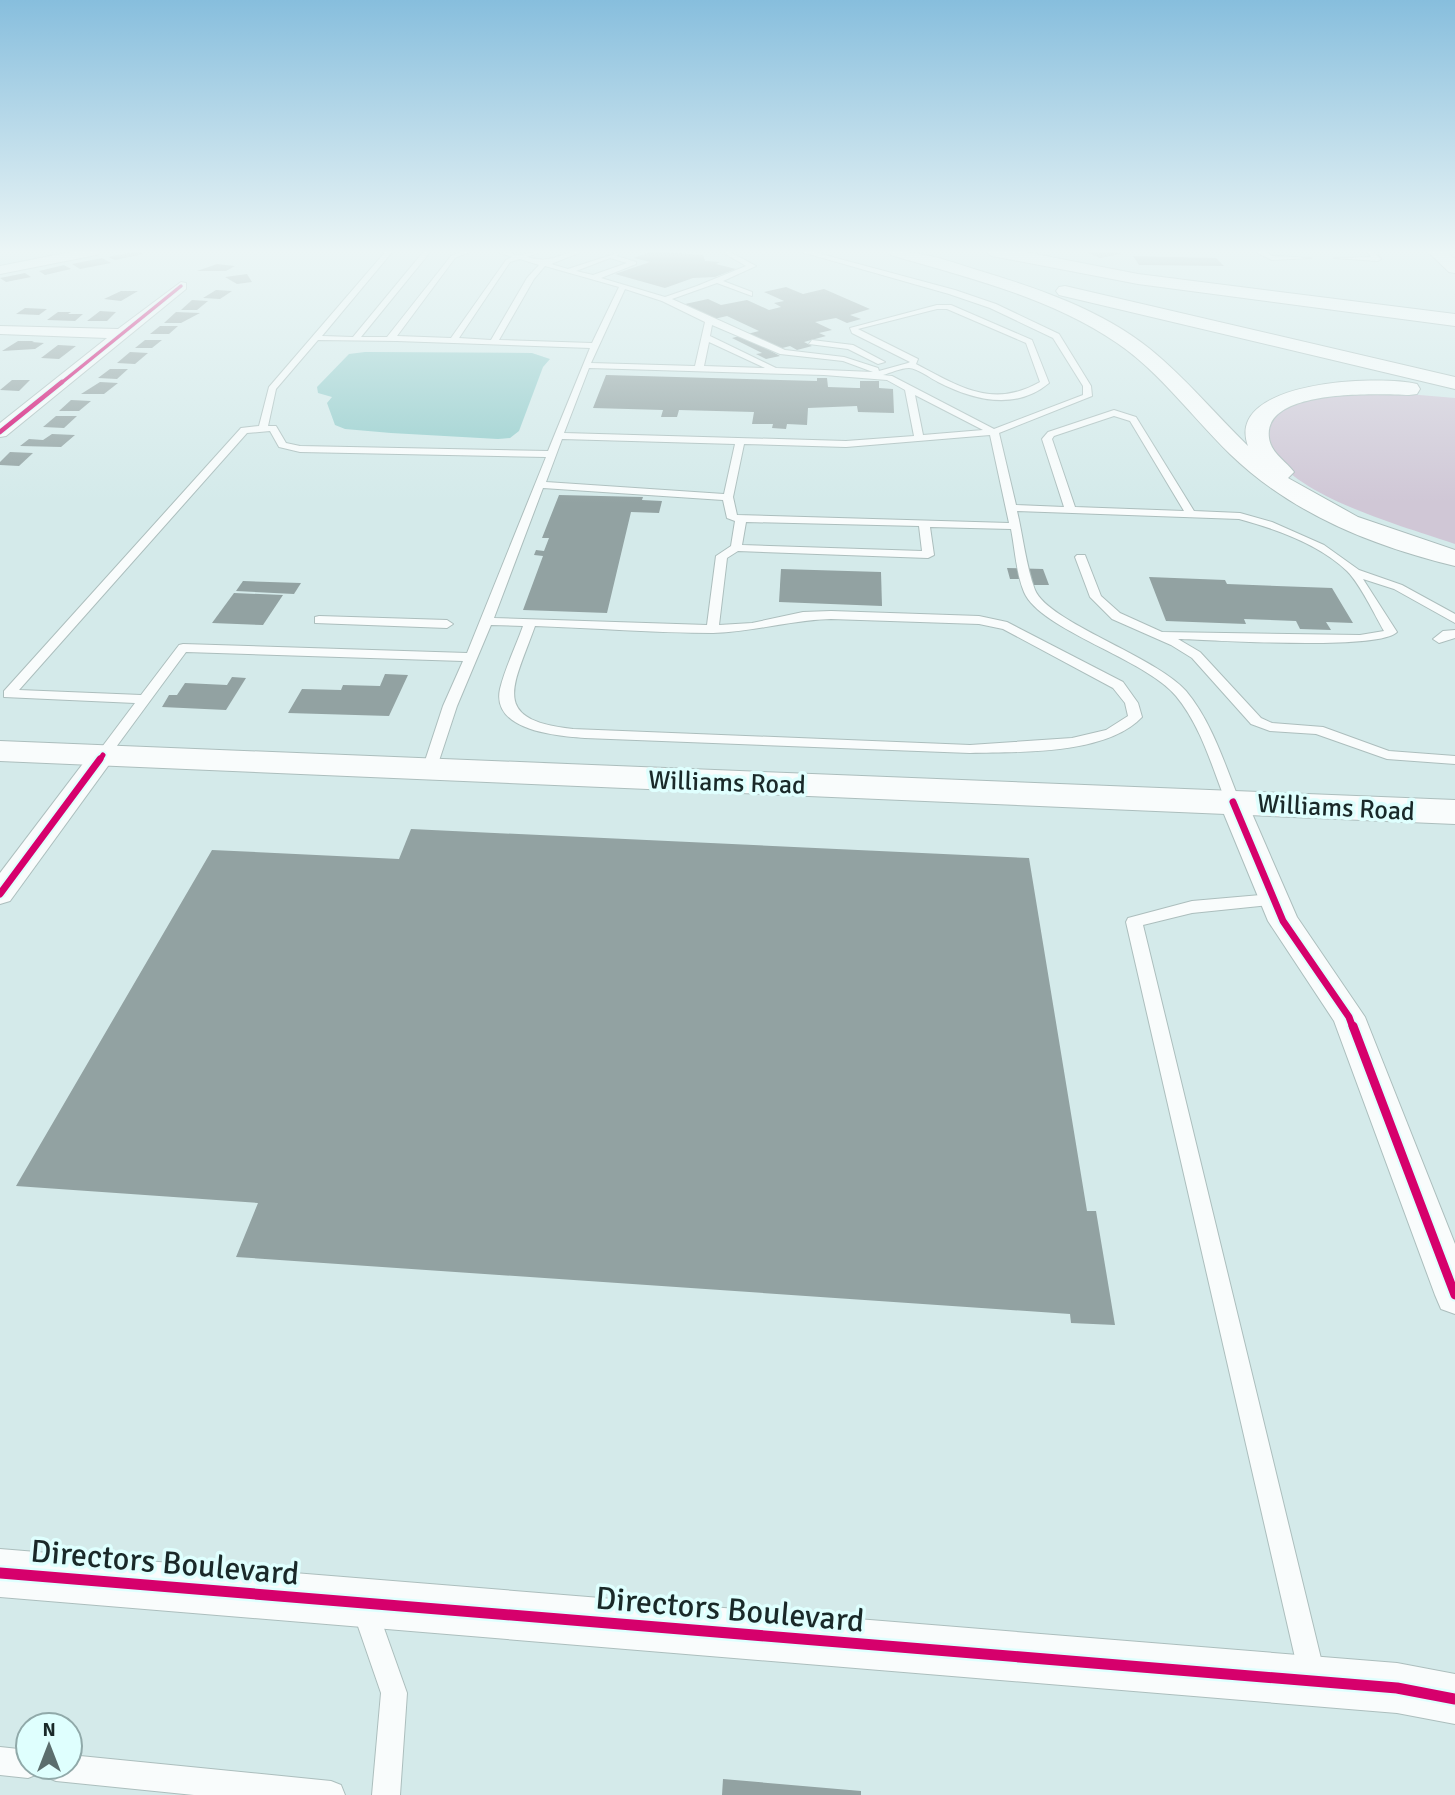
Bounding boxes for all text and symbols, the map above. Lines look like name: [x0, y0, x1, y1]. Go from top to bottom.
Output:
street label: Williams Road: [648, 764, 806, 802]
street label: Williams Road: [1256, 788, 1416, 828]
street label: Directors Boulevard: [29, 1531, 301, 1594]
street label: Directors Boulevard: [594, 1578, 866, 1641]
north arrow: [14, 1711, 84, 1781]
text: N: [42, 1718, 56, 1742]

